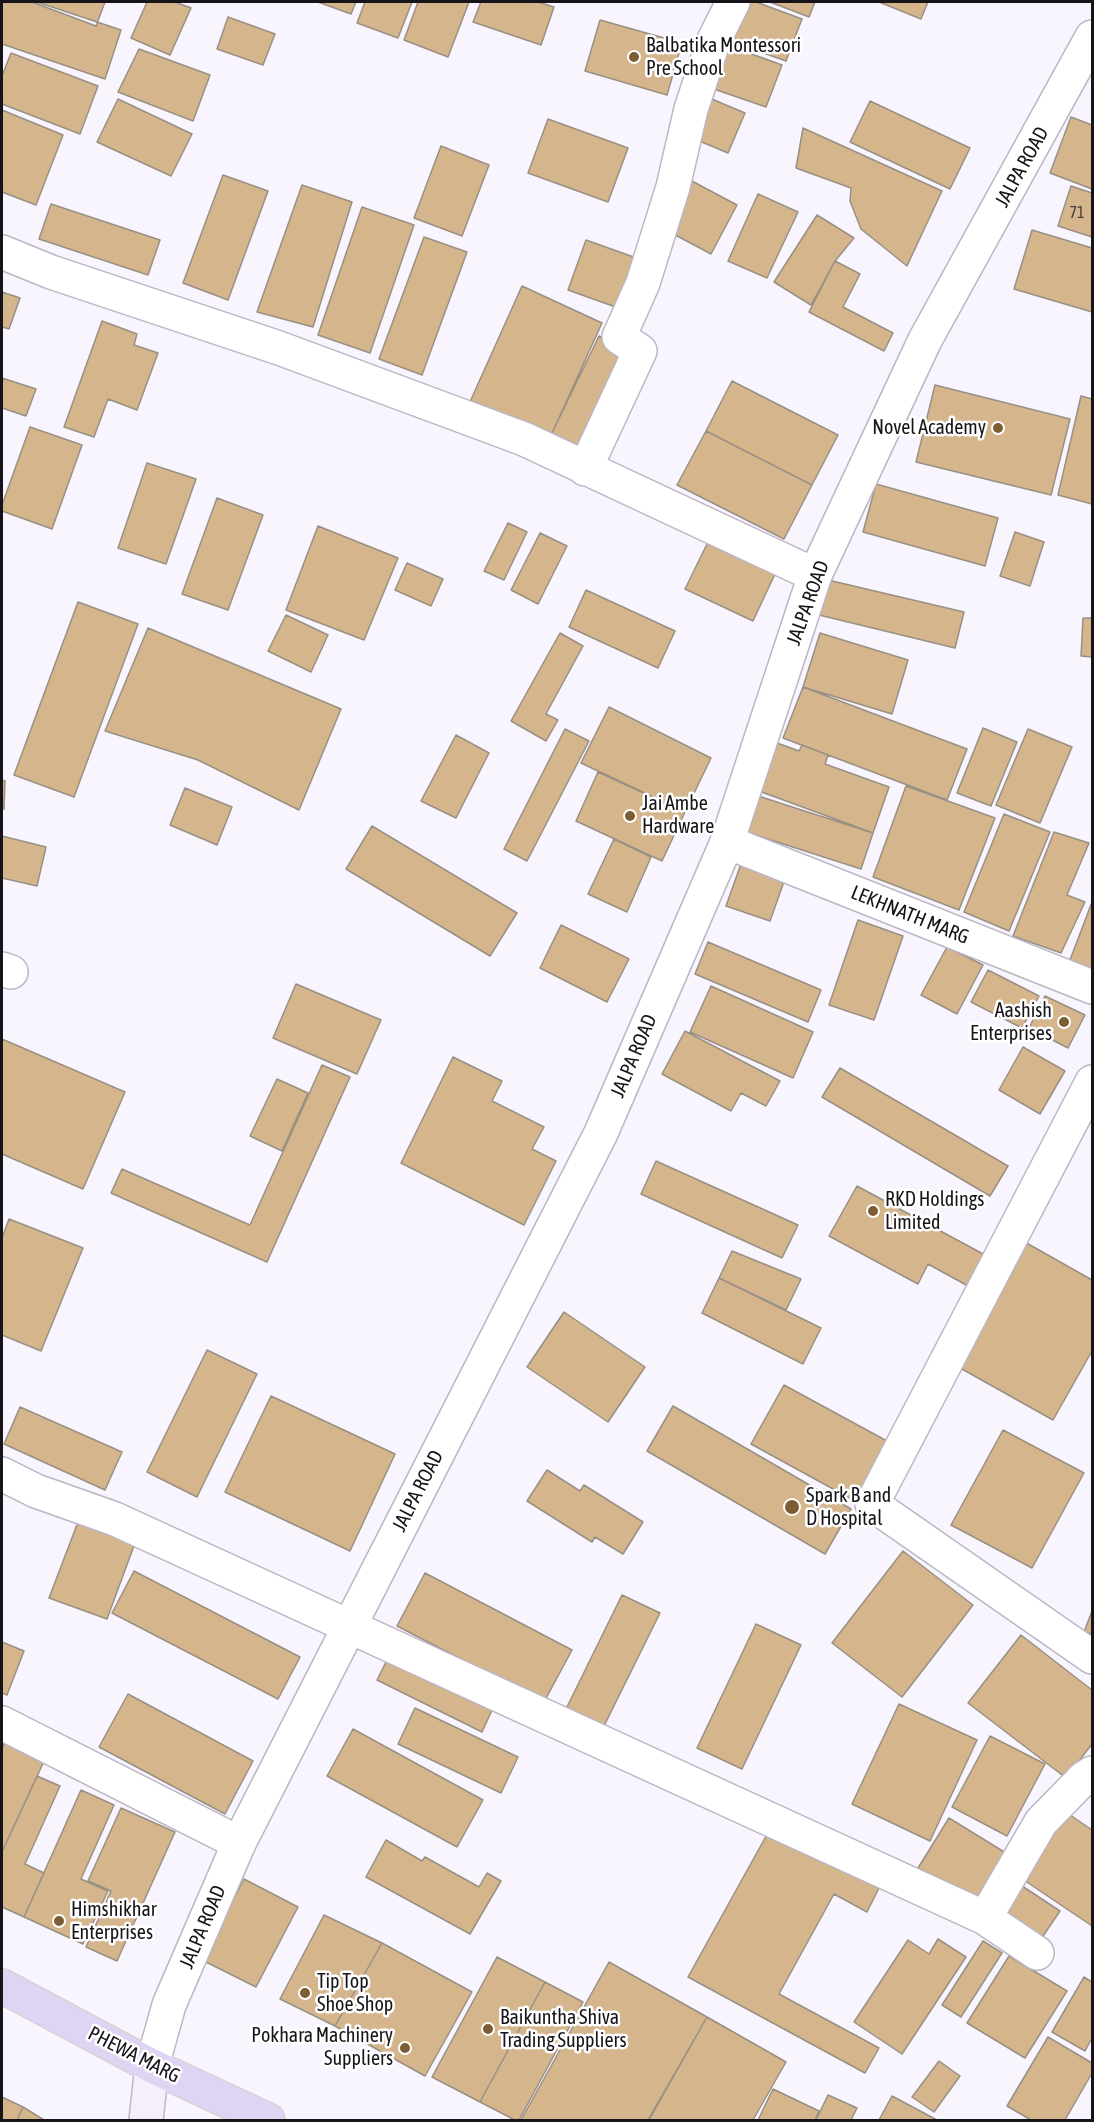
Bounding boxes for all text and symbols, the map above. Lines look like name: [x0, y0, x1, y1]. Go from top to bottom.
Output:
place label: Balbatika Montessori Pre School: [646, 34, 801, 81]
marker: Balbatika Montessori Pre School: [627, 50, 641, 64]
street label: JALPA ROAD: [990, 123, 1054, 211]
house number: 71: [1069, 203, 1085, 223]
place label: Novel Academy: [872, 416, 986, 440]
marker: Novel Academy: [991, 421, 1005, 435]
street label: JALPA ROAD: [782, 558, 834, 648]
place label: Jai Ambe Hardware: [642, 792, 714, 839]
marker: Jai Ambe Hardware: [623, 809, 637, 823]
street label: LEKHNATH MARG: [847, 880, 973, 950]
place label: Aashish Enterprises: [970, 999, 1052, 1046]
street label: JALPA ROAD: [606, 1011, 662, 1101]
marker: Aashish Enterprises: [1057, 1015, 1071, 1029]
place label: RKD Holdings Limited: [885, 1188, 984, 1235]
marker: RKD Holdings Limited: [866, 1204, 880, 1218]
street label: JALPA ROAD: [387, 1446, 449, 1536]
place label: Spark B and D Hospital: [806, 1484, 891, 1531]
marker: Spark B and D Hospital: [783, 1498, 801, 1516]
street label: JALPA ROAD: [175, 1882, 231, 1972]
place label: Himshikhar Enterprises: [71, 1898, 157, 1945]
marker: Himshikhar Enterprises: [52, 1914, 66, 1928]
place label: Tip Top Shoe Shop: [317, 1970, 393, 2017]
marker: Tip Top Shoe Shop: [298, 1986, 312, 2000]
place label: Baikuntha Shiva Trading Suppliers: [500, 2006, 626, 2053]
street label: PHEWA MARG: [84, 2022, 184, 2088]
marker: Baikuntha Shiva Trading Suppliers: [481, 2022, 495, 2036]
place label: Pokhara Machinery Suppliers: [251, 2024, 393, 2071]
marker: Pokhara Machinery Suppliers: [398, 2041, 412, 2055]

